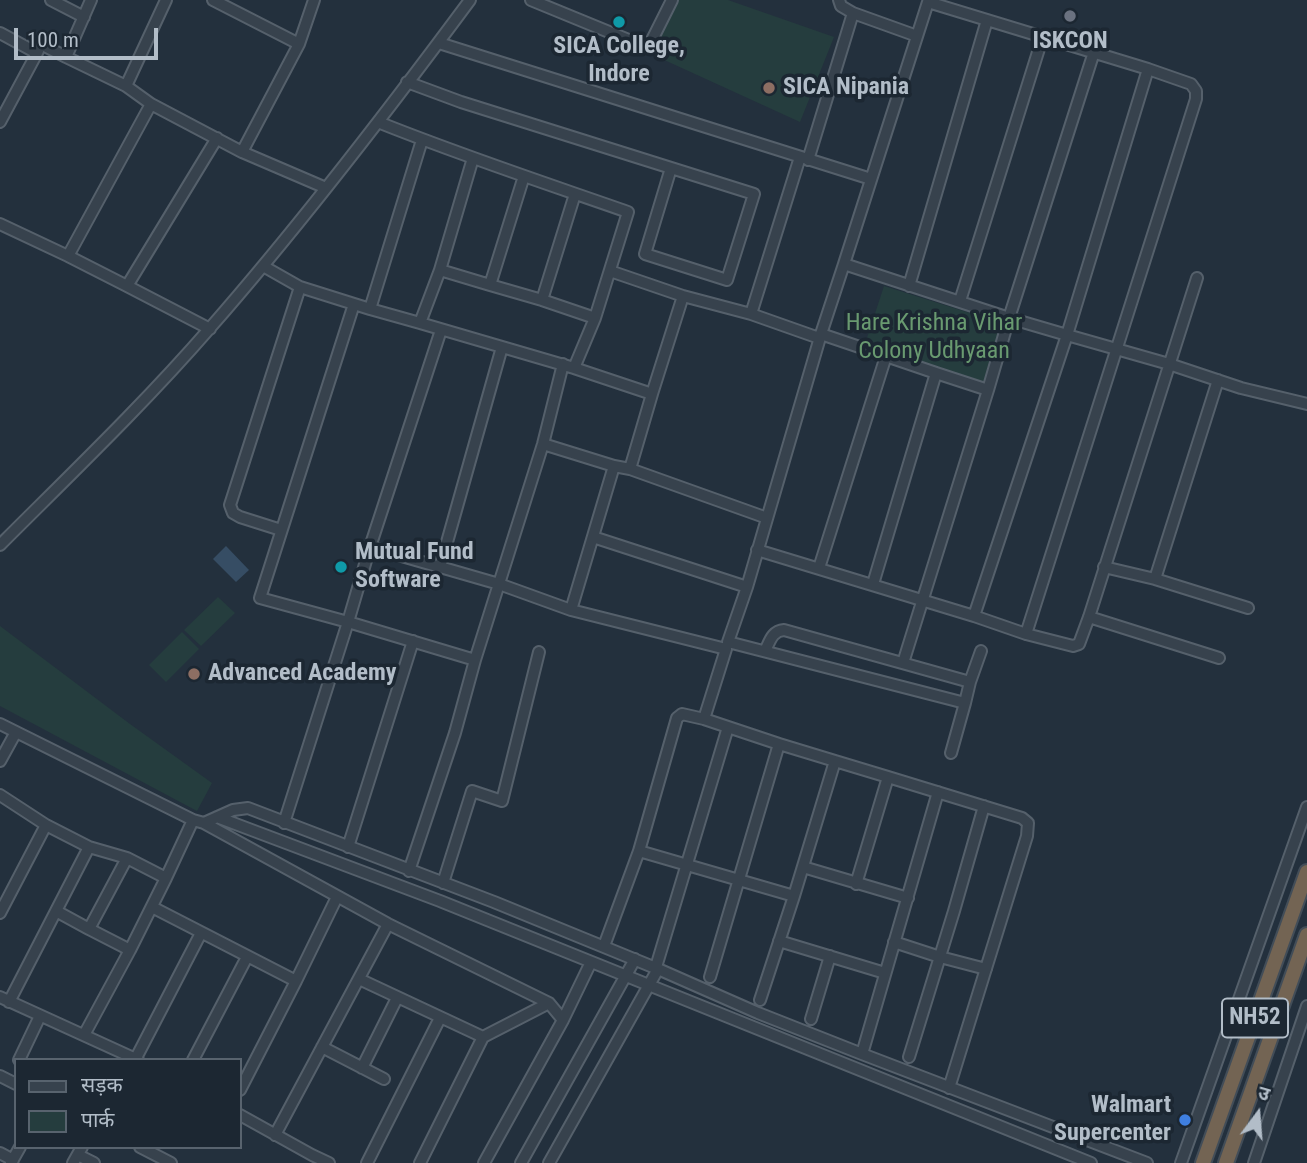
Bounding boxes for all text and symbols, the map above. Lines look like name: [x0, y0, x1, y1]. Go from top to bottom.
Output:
marker: ISKCON: [1062, 8, 1078, 24]
scale bar: [18, 14, 161, 58]
marker: SICA College, Indore: [611, 14, 627, 30]
text: 100 m: [27, 28, 79, 52]
place label: ISKCON: [1032, 28, 1108, 56]
place label: SICA College, Indore: [553, 33, 685, 89]
place label: SICA Nipania: [783, 74, 909, 102]
marker: SICA Nipania: [761, 80, 777, 96]
park label: Hare Krishna Vihar Colony Udhyaan: [846, 310, 1022, 366]
place label: Mutual Fund Software: [355, 539, 474, 595]
marker: Mutual Fund Software: [333, 559, 349, 575]
place label: Advanced Academy: [208, 660, 396, 688]
marker: Advanced Academy: [186, 666, 202, 682]
road number: NH52: [1222, 998, 1288, 1037]
legend: [14, 1058, 242, 1149]
text: सड़क: [81, 1073, 123, 1097]
north arrow: [1223, 1079, 1293, 1149]
text: उ: [1255, 1081, 1272, 1106]
place label: Walmart Supercenter: [1054, 1092, 1171, 1148]
text: पार्क: [81, 1108, 115, 1132]
marker: Walmart Supercenter: [1177, 1112, 1193, 1128]

